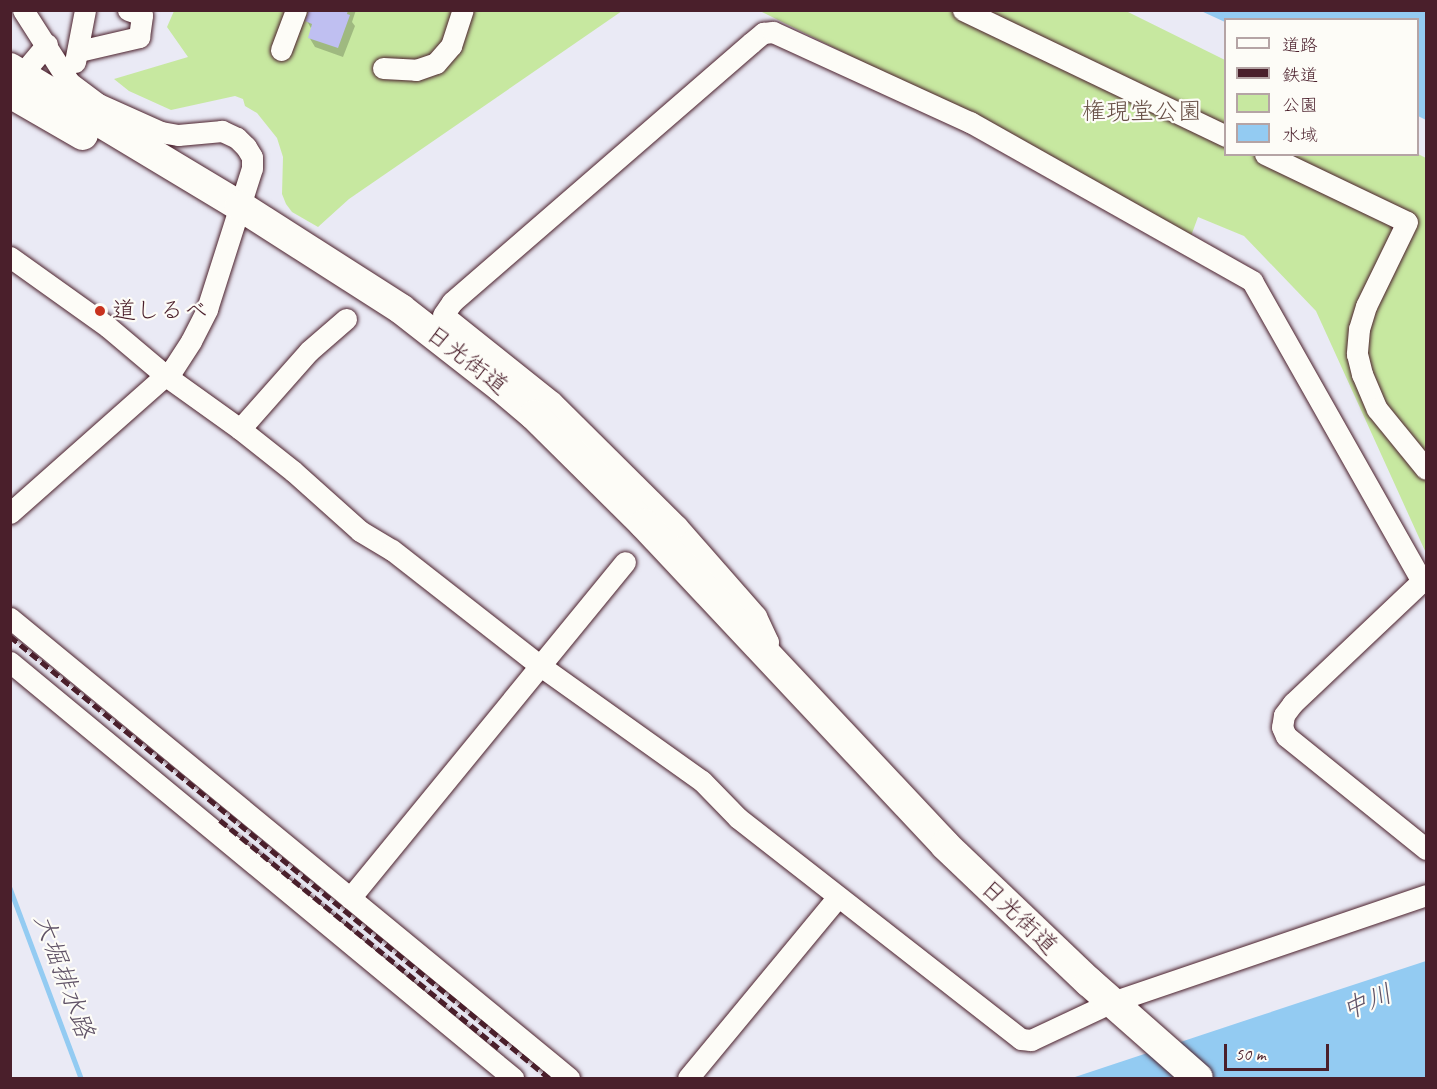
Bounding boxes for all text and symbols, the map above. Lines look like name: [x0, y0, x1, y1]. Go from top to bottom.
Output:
legend: [1224, 18, 1419, 156]
text: 道路: [1282, 34, 1318, 56]
text: 鉄道: [1282, 64, 1318, 86]
text: 公園: [1282, 94, 1318, 116]
park label: 権現堂公園: [1082, 98, 1202, 126]
text: 水域: [1282, 124, 1318, 146]
place label: 道しるべ: [112, 297, 208, 325]
marker: 道しるべ: [93, 304, 107, 318]
street label: 日光街道: [420, 319, 514, 401]
street label: 日光街道: [974, 873, 1064, 961]
water label: 大堀排水路: [27, 910, 101, 1042]
water label: 中川: [1337, 978, 1397, 1026]
scale bar: [1227, 1032, 1332, 1070]
text: 50 m: [1235, 1043, 1266, 1065]

